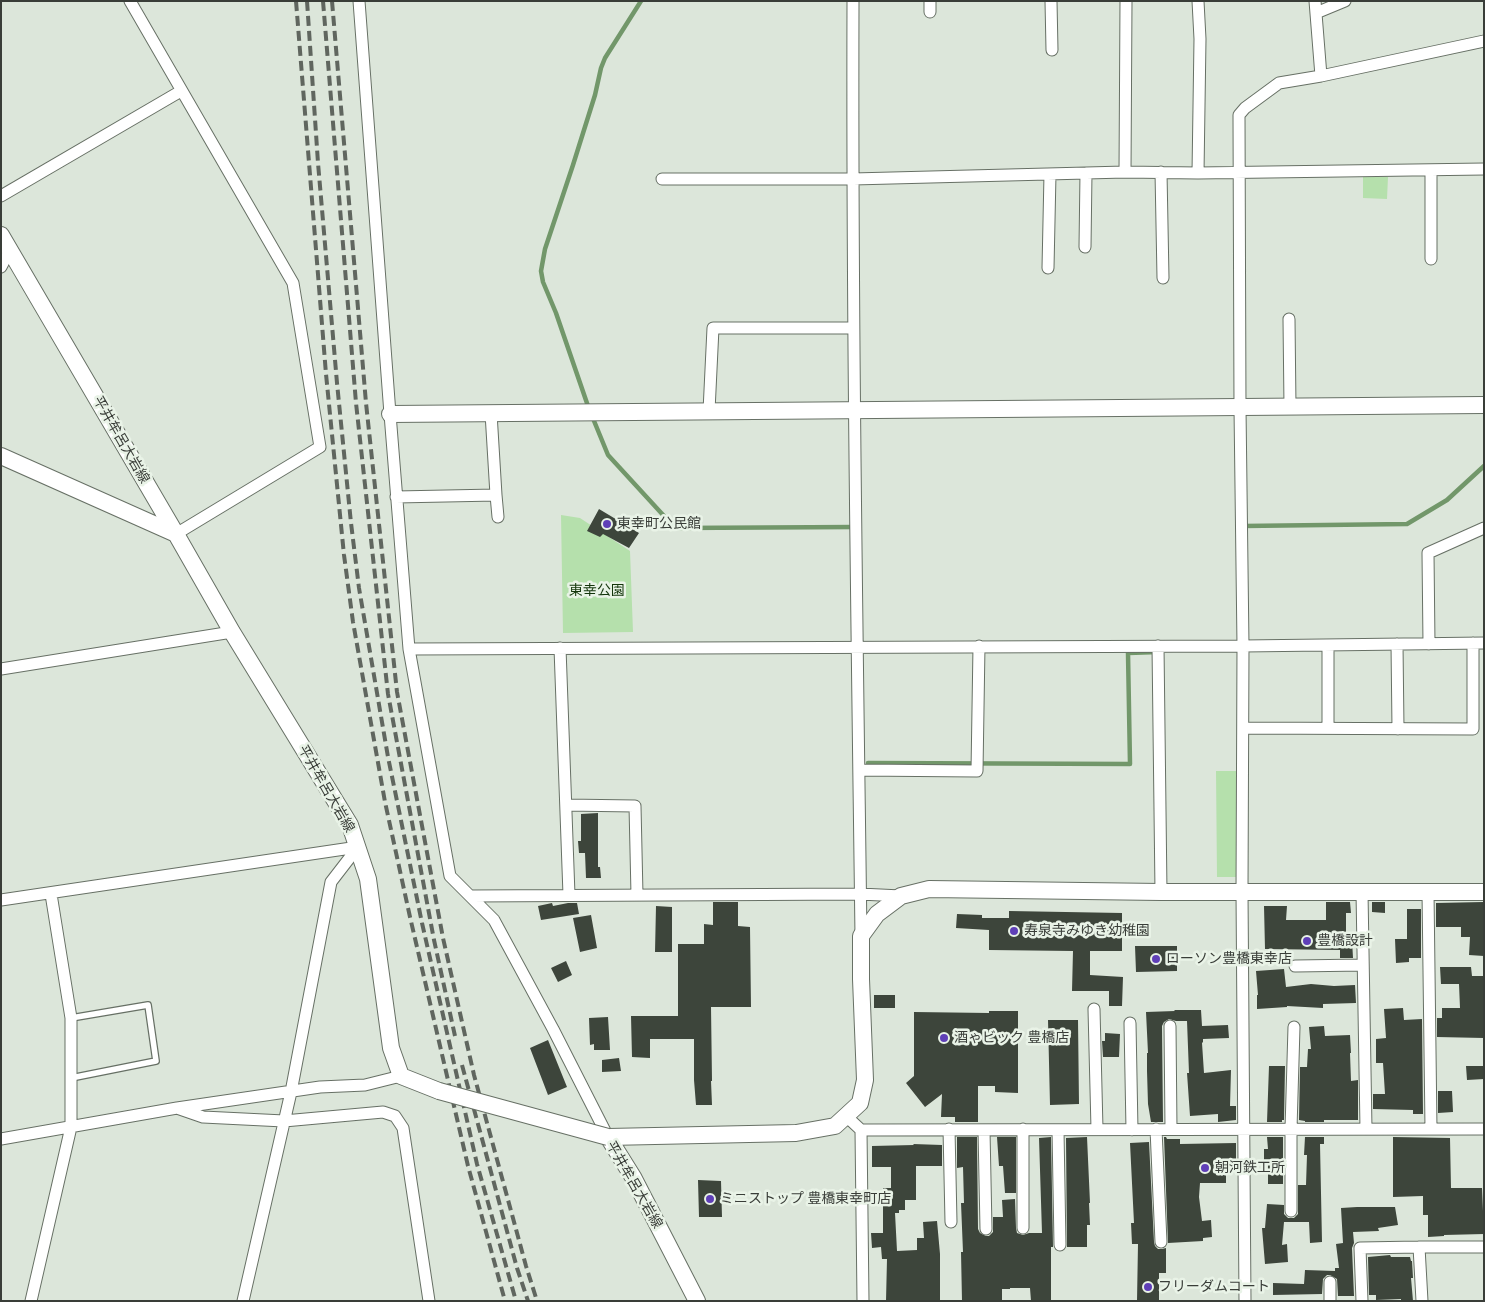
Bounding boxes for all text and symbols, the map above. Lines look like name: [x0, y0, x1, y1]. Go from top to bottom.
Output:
street label: 平井牟呂大岩線: [89, 393, 153, 487]
place label: 東幸町公民館: [617, 516, 701, 532]
marker: 東幸町公民館: [601, 518, 613, 530]
park label: 東幸公園: [569, 583, 625, 599]
street label: 平井牟呂大岩線: [294, 742, 358, 836]
place label: 寿泉寺みゆき幼稚園: [1024, 923, 1150, 939]
marker: 寿泉寺みゆき幼稚園: [1008, 925, 1020, 937]
place label: 豊橋設計: [1317, 933, 1373, 949]
marker: 豊橋設計: [1301, 935, 1313, 947]
place label: ローソン豊橋東幸店: [1166, 951, 1292, 967]
marker: ローソン豊橋東幸店: [1150, 953, 1162, 965]
place label: 酒ゃビック 豊橋店: [954, 1030, 1069, 1046]
marker: 酒ゃビック 豊橋店: [938, 1032, 950, 1044]
street label: 平井牟呂大岩線: [602, 1138, 666, 1232]
place label: 朝河鉄工所: [1215, 1160, 1285, 1176]
marker: 朝河鉄工所: [1199, 1162, 1211, 1174]
place label: ミニストップ 豊橋東幸町店: [720, 1191, 891, 1207]
marker: ミニストップ 豊橋東幸町店: [704, 1193, 716, 1205]
place label: フリーダムコート: [1158, 1279, 1270, 1295]
marker: フリーダムコート: [1142, 1281, 1154, 1293]

